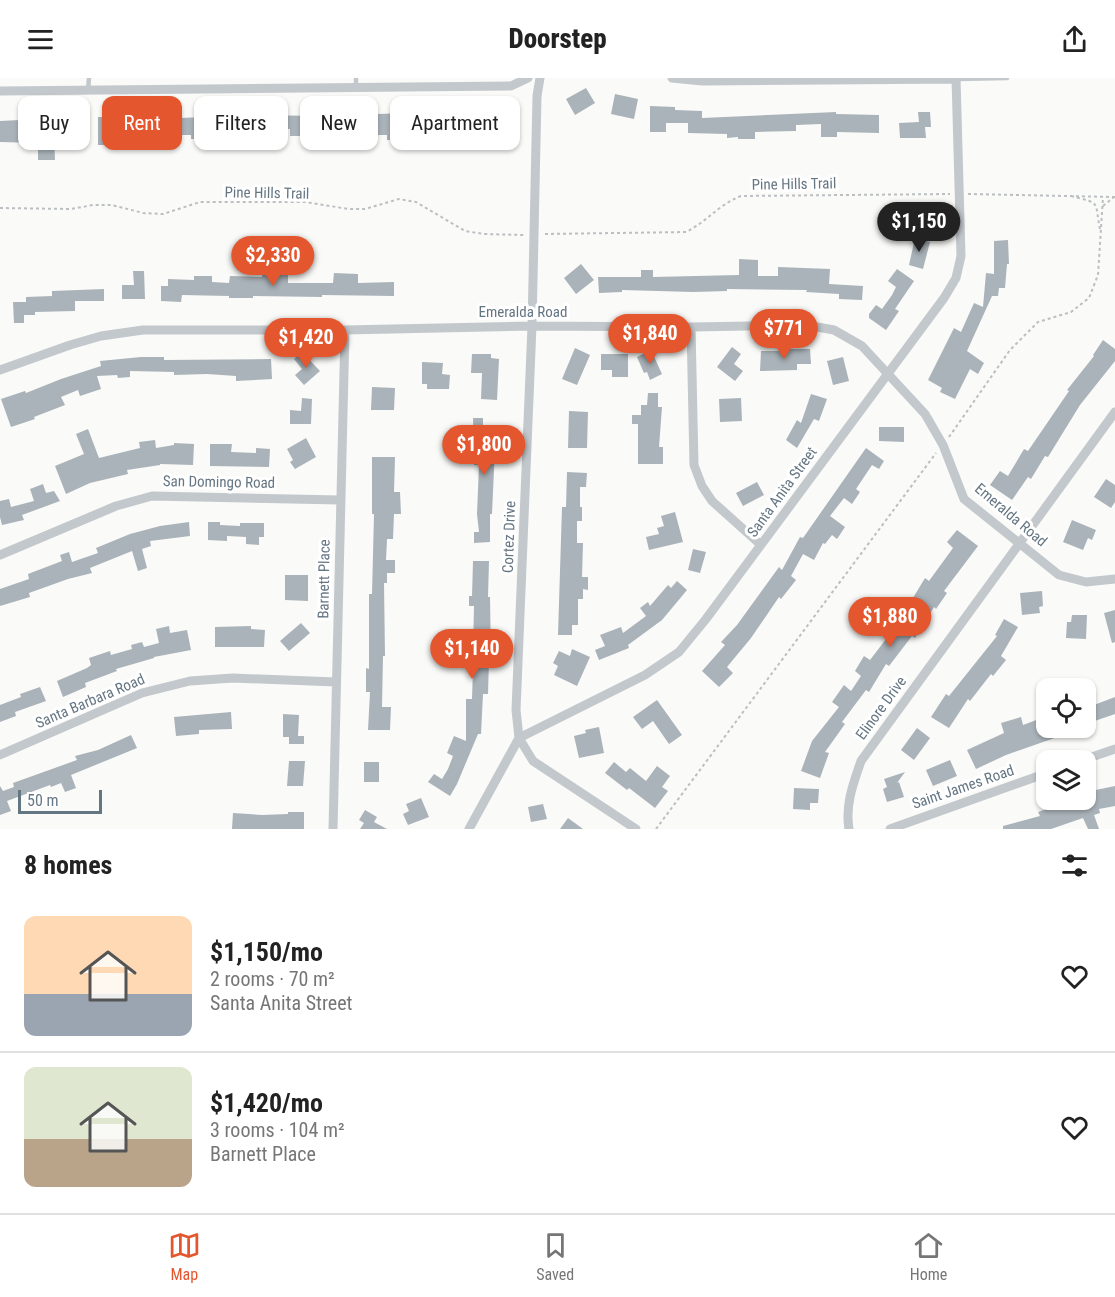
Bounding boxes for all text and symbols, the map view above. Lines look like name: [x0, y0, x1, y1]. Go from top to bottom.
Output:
icon: menu: [24, 23, 57, 56]
text: Doorstep: [508, 23, 607, 55]
icon: share: [1058, 23, 1091, 56]
chip: Buy: [18, 96, 90, 150]
chip: Rent: [102, 96, 182, 150]
chip: Filters: [194, 96, 288, 150]
chip: New: [300, 96, 378, 150]
chip: Apartment: [390, 96, 520, 150]
street label: Pine Hills Trail: [751, 174, 837, 194]
street label: Pine Hills Trail: [224, 183, 310, 203]
pin: $1,150: [870, 202, 968, 253]
text: $1,150: [891, 209, 947, 233]
pin: $2,330: [224, 236, 322, 287]
text: $2,330: [245, 243, 301, 267]
street label: Emeralda Road: [479, 303, 567, 321]
pin: $771: [748, 309, 820, 360]
pin: $1,840: [601, 314, 699, 365]
text: $771: [764, 316, 804, 340]
pin: $1,420: [257, 318, 355, 369]
text: $1,840: [622, 321, 678, 345]
text: $1,420: [278, 325, 334, 349]
pin: $1,800: [435, 425, 533, 476]
text: $1,800: [456, 432, 512, 456]
street label: Santa Anita Street: [743, 443, 821, 541]
street label: San Domingo Road: [163, 472, 275, 492]
street label: Emeralda Road: [971, 480, 1051, 550]
street label: Cortez Drive: [499, 501, 519, 573]
street label: Barnett Place: [314, 539, 334, 619]
pin: $1,880: [841, 597, 939, 648]
text: $1,880: [862, 604, 918, 628]
pin: $1,140: [423, 629, 521, 680]
text: $1,140: [444, 636, 500, 660]
street label: Santa Barbara Road: [33, 670, 147, 732]
street label: Elinore Drive: [852, 673, 910, 743]
map controls: [1036, 678, 1096, 810]
button: locate: [1036, 678, 1096, 738]
button: layers: [1036, 750, 1096, 810]
street label: Saint James Road: [910, 761, 1016, 813]
scale bar: [18, 787, 102, 814]
text: 50 m: [27, 791, 59, 810]
icon: filters: [1058, 849, 1091, 882]
text: 8 homes: [24, 850, 112, 880]
text: $1,150/mo: [210, 937, 323, 967]
icon: home: [72, 940, 144, 1012]
icon: heart: [1058, 960, 1091, 993]
text: 2 rooms · 70 m²: [210, 967, 335, 991]
text: Santa Anita Street: [210, 991, 353, 1015]
text: $1,420/mo: [210, 1088, 323, 1118]
icon: home: [72, 1091, 144, 1163]
icon: heart: [1058, 1111, 1091, 1144]
text: 3 rooms · 104 m²: [210, 1118, 345, 1142]
text: Barnett Place: [210, 1142, 316, 1166]
tab: Map: [168, 1229, 201, 1284]
tab: Saved: [536, 1229, 574, 1284]
tab: Home: [910, 1229, 947, 1284]

